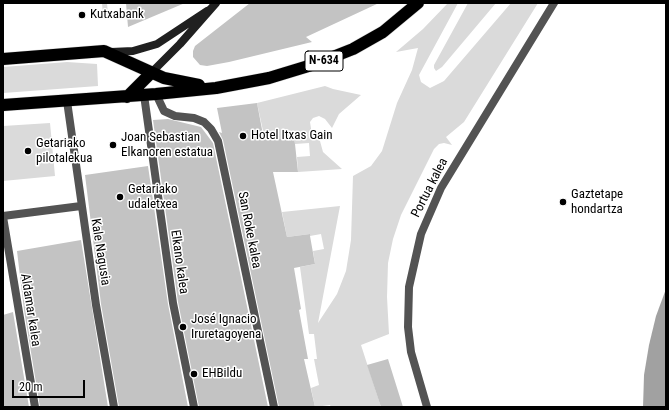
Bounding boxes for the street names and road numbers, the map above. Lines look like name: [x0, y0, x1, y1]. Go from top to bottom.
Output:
road number: N-634: [305, 51, 343, 71]
street label: Portua kalea: [408, 156, 452, 220]
street label: San Roke kalea: [234, 190, 264, 270]
street label: Kale Nagusia: [87, 217, 113, 287]
street label: Elkano kalea: [167, 229, 191, 295]
street label: Aldamar kalea: [17, 272, 43, 348]

